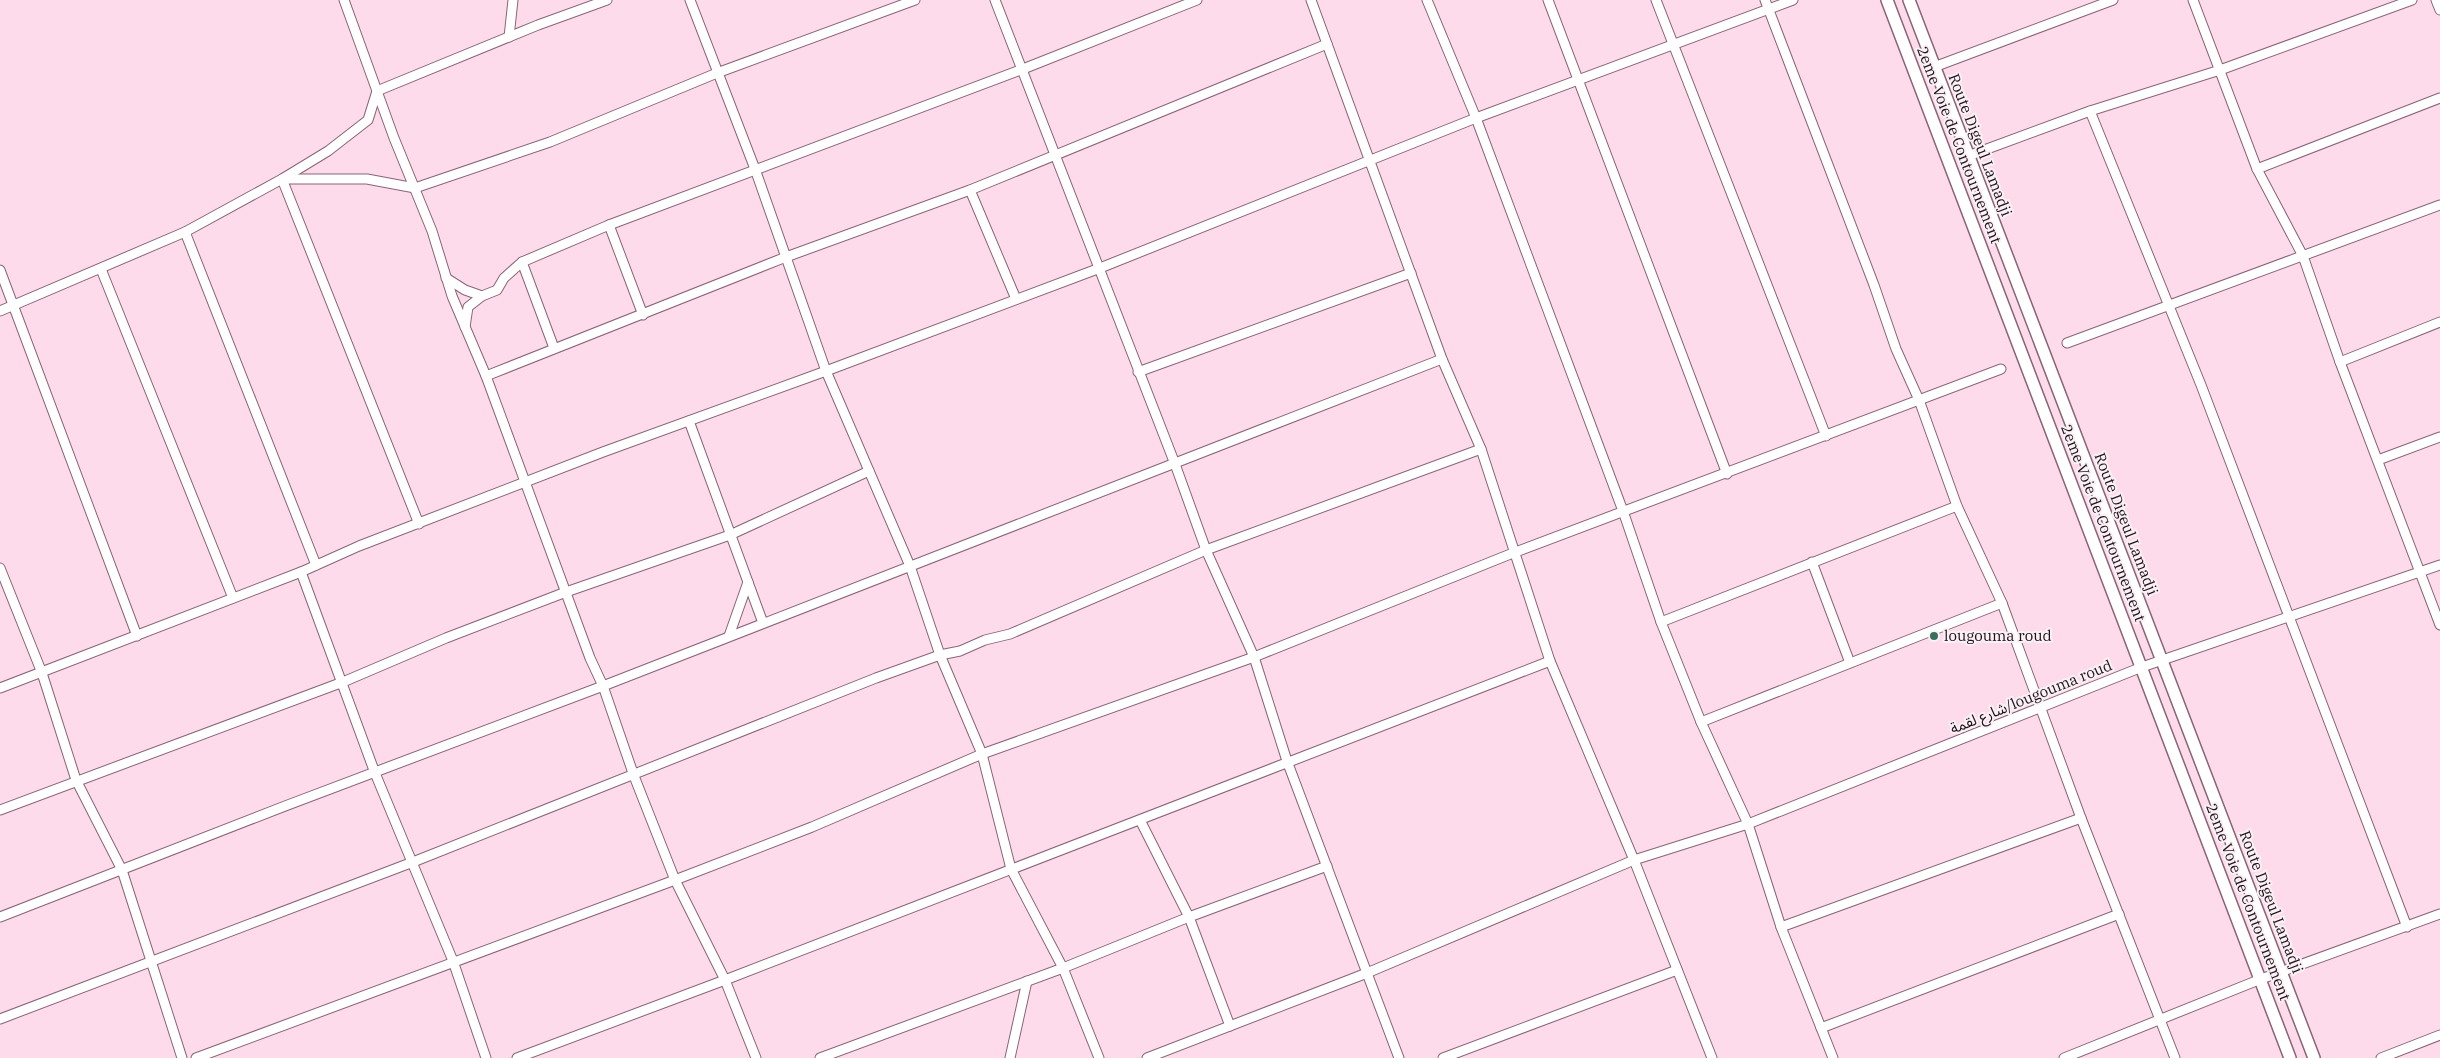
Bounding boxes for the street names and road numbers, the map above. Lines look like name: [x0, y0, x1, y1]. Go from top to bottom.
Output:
street label: 2eme Voie de Contournement: [1913, 44, 2006, 246]
street label: Route Digeul Lamadji: [1945, 71, 2017, 219]
street label: 2eme Voie de Contournement: [2057, 422, 2150, 624]
street label: Route Digeul Lamadji: [2091, 450, 2163, 598]
street label: شارع لقمة/lougouma roud: [1947, 655, 2116, 741]
street label: 2eme Voie de Contournement: [2202, 801, 2295, 1003]
street label: Route Digeul Lamadji: [2236, 828, 2308, 976]

